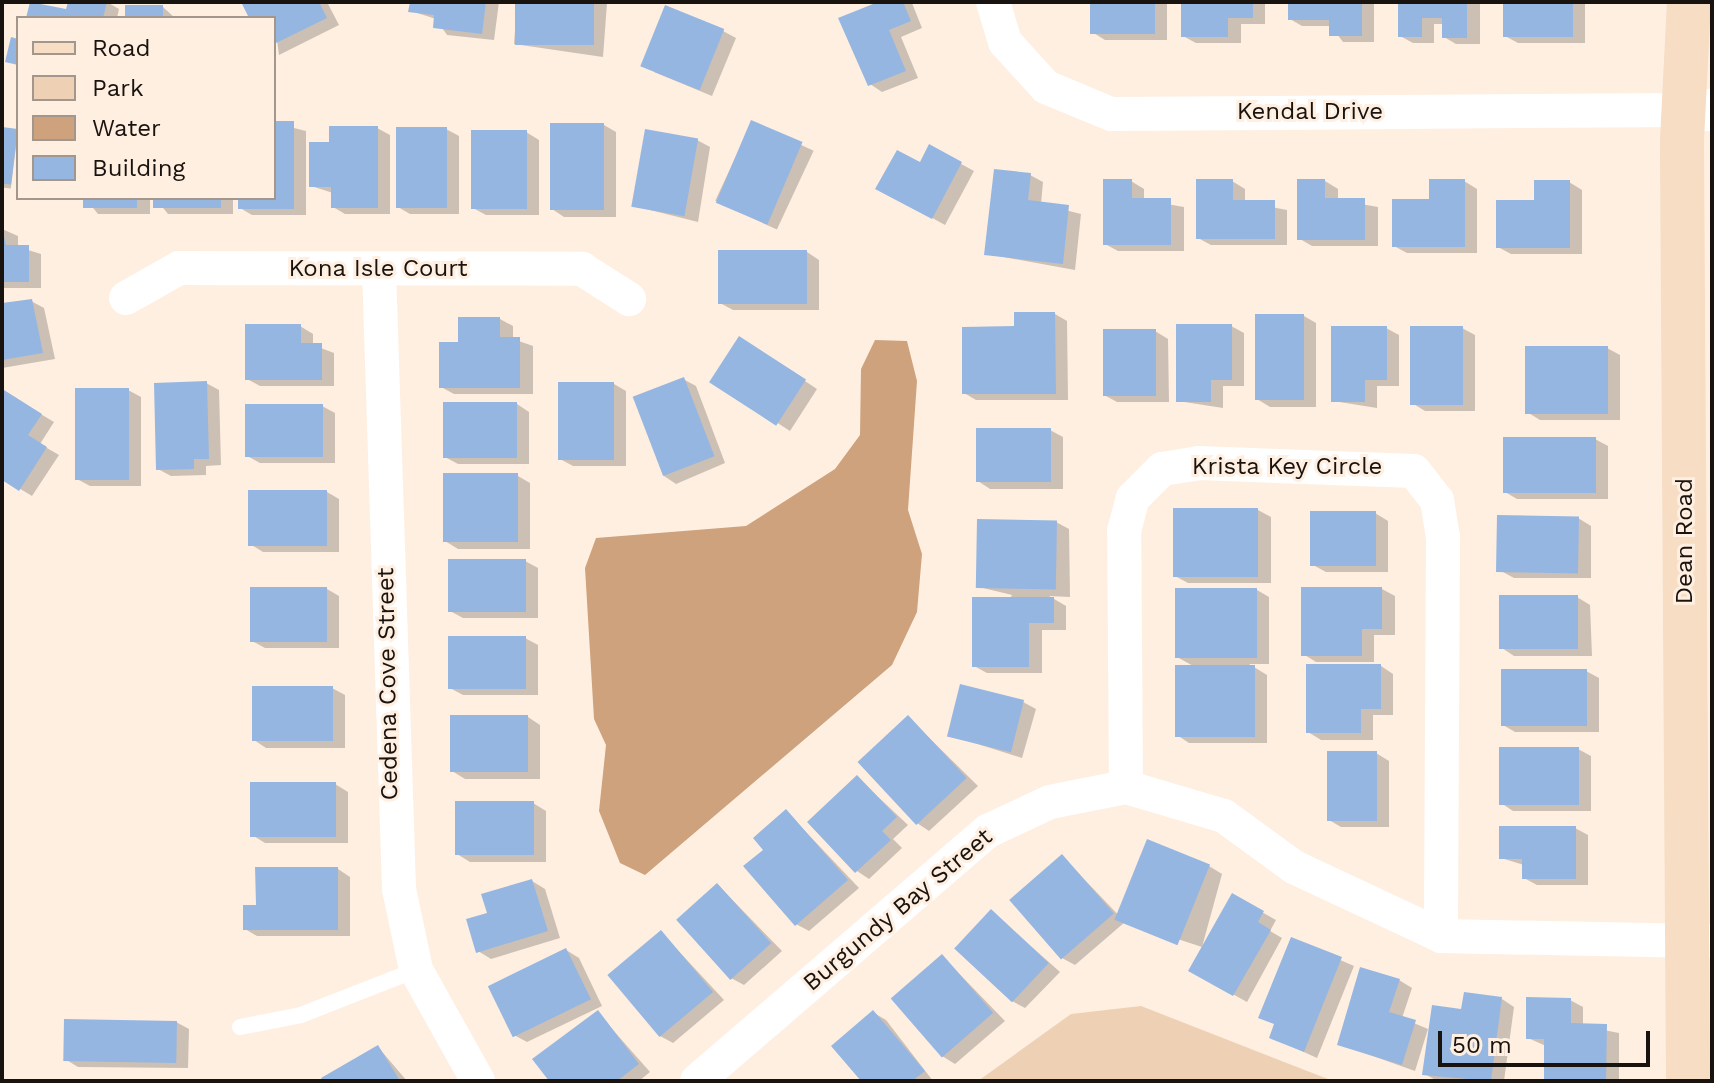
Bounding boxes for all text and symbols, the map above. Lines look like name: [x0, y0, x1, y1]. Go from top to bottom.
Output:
legend: [16, 16, 276, 200]
text: Road: [92, 34, 151, 62]
text: Park: [92, 74, 144, 102]
street label: Kendal Drive: [1236, 98, 1384, 126]
text: Water: [92, 114, 161, 142]
text: Building: [92, 154, 185, 182]
street label: Kona Isle Court: [288, 255, 468, 283]
street label: Krista Key Circle: [1191, 453, 1383, 481]
street label: Dean Road: [1671, 478, 1699, 604]
street label: Cedena Cove Street: [372, 567, 404, 801]
street label: Burgundy Bay Street: [797, 822, 999, 998]
scale bar: [1442, 1015, 1654, 1065]
text: 50 m: [1452, 1031, 1512, 1059]

